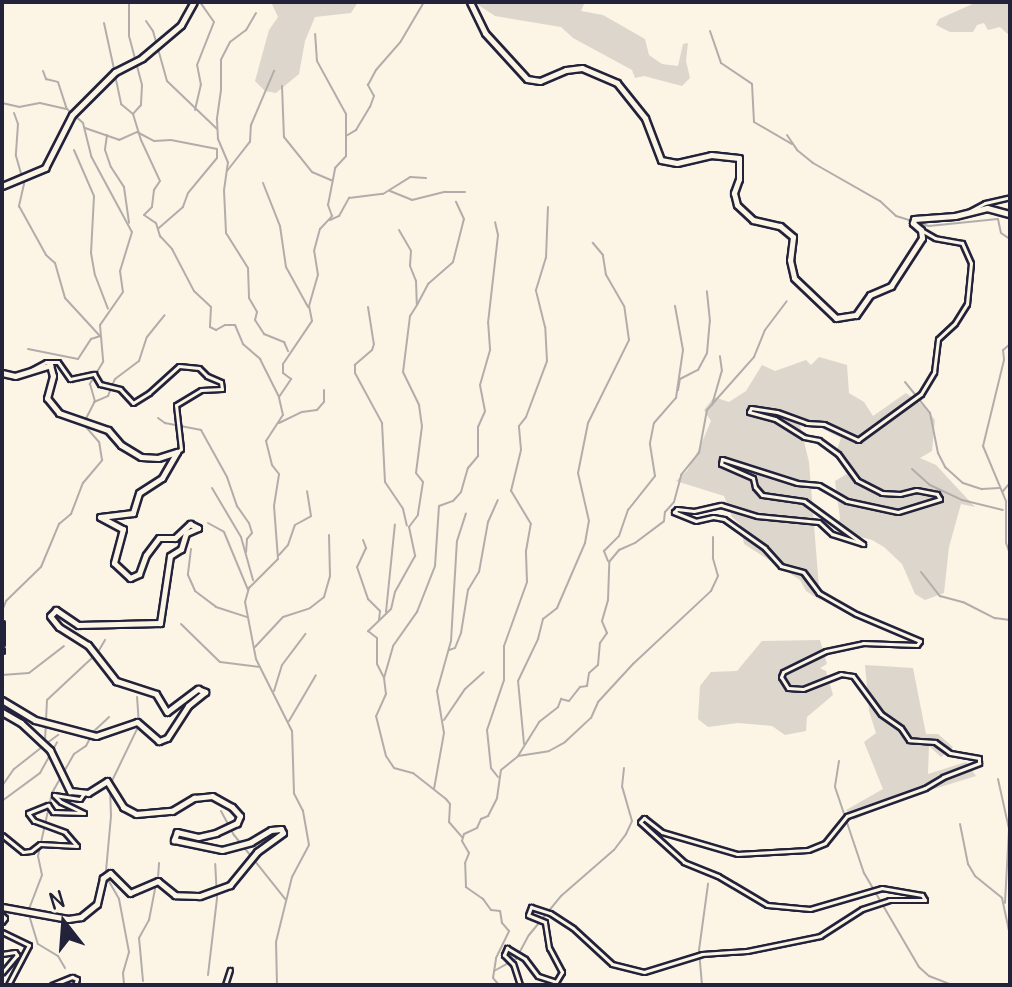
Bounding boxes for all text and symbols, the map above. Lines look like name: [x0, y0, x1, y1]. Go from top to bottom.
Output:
north arrow: [24, 883, 104, 963]
text: N: [46, 884, 68, 916]

